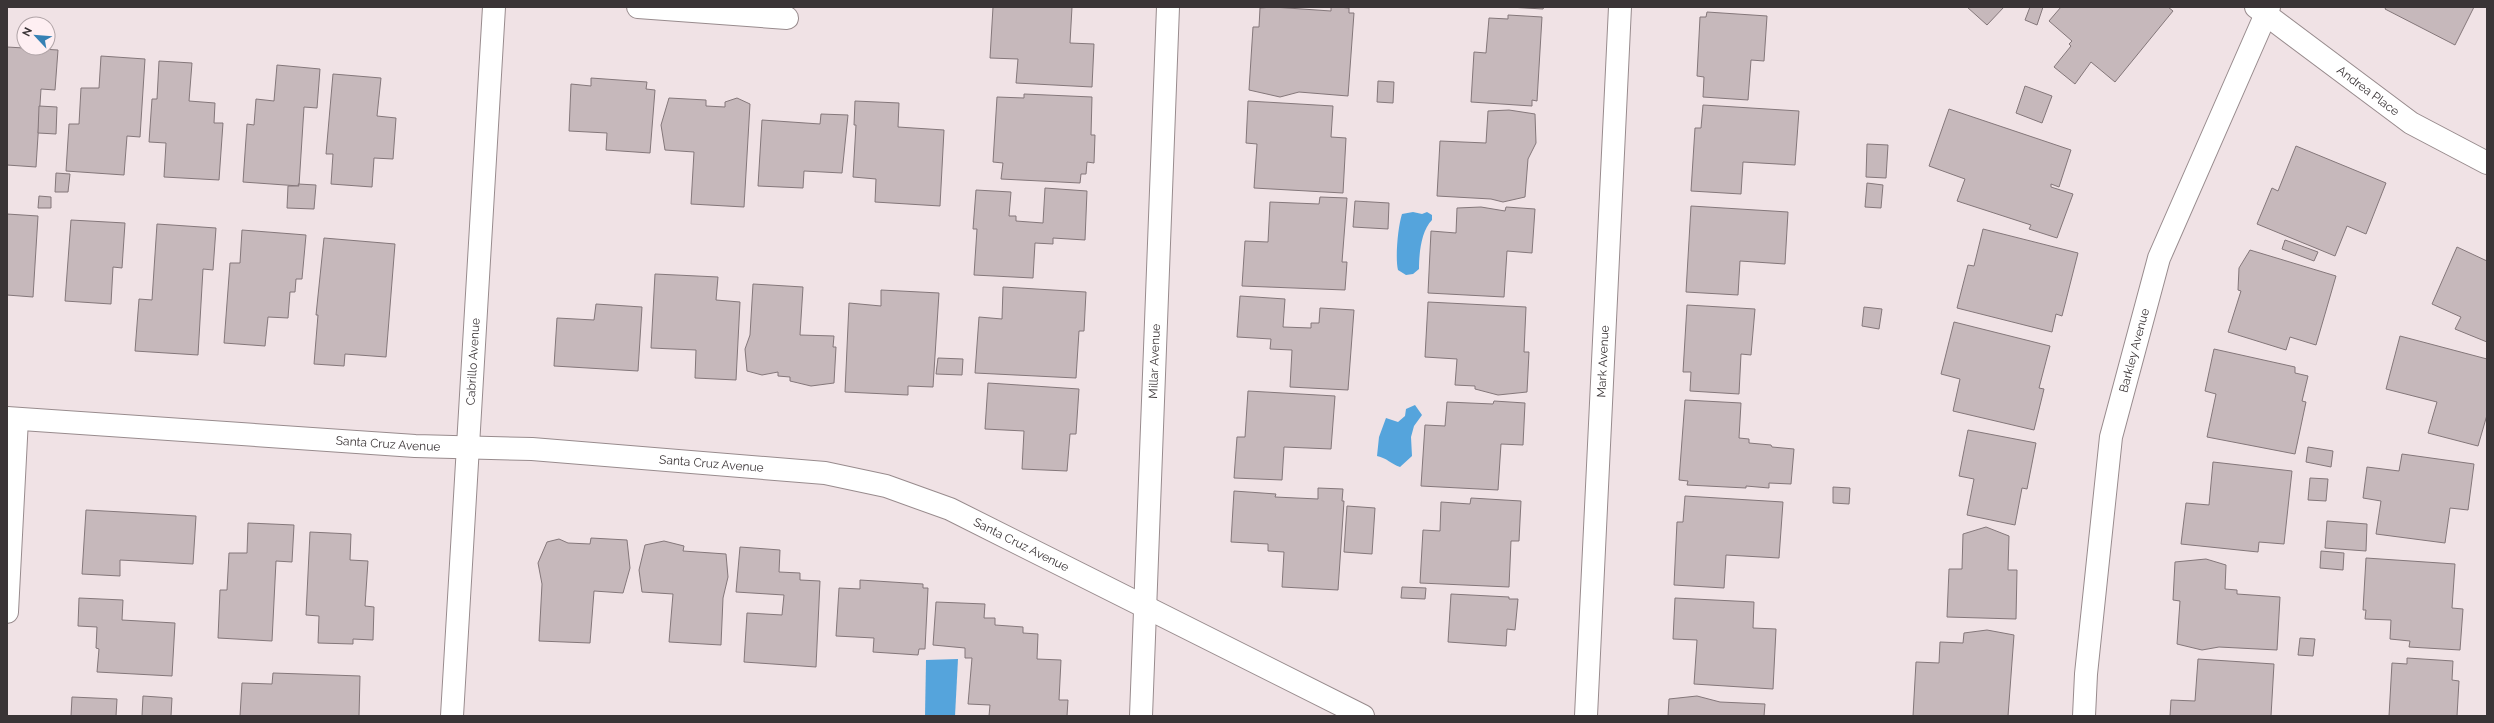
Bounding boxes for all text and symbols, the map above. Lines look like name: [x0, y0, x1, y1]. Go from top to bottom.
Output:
north arrow: [16, 16, 56, 56]
text: N: [20, 25, 35, 38]
street label: Andrea Place: [2334, 63, 2402, 119]
street label: Barkley Avenue: [2116, 307, 2152, 394]
street label: Cabrillo Avenue: [463, 318, 483, 406]
street label: Millar Avenue: [1146, 324, 1163, 399]
street label: Mark Avenue: [1594, 325, 1612, 398]
street label: Santa Cruz Avenue: [335, 434, 441, 454]
street label: Santa Cruz Avenue: [659, 452, 764, 475]
street label: Santa Cruz Avenue: [971, 515, 1071, 574]

